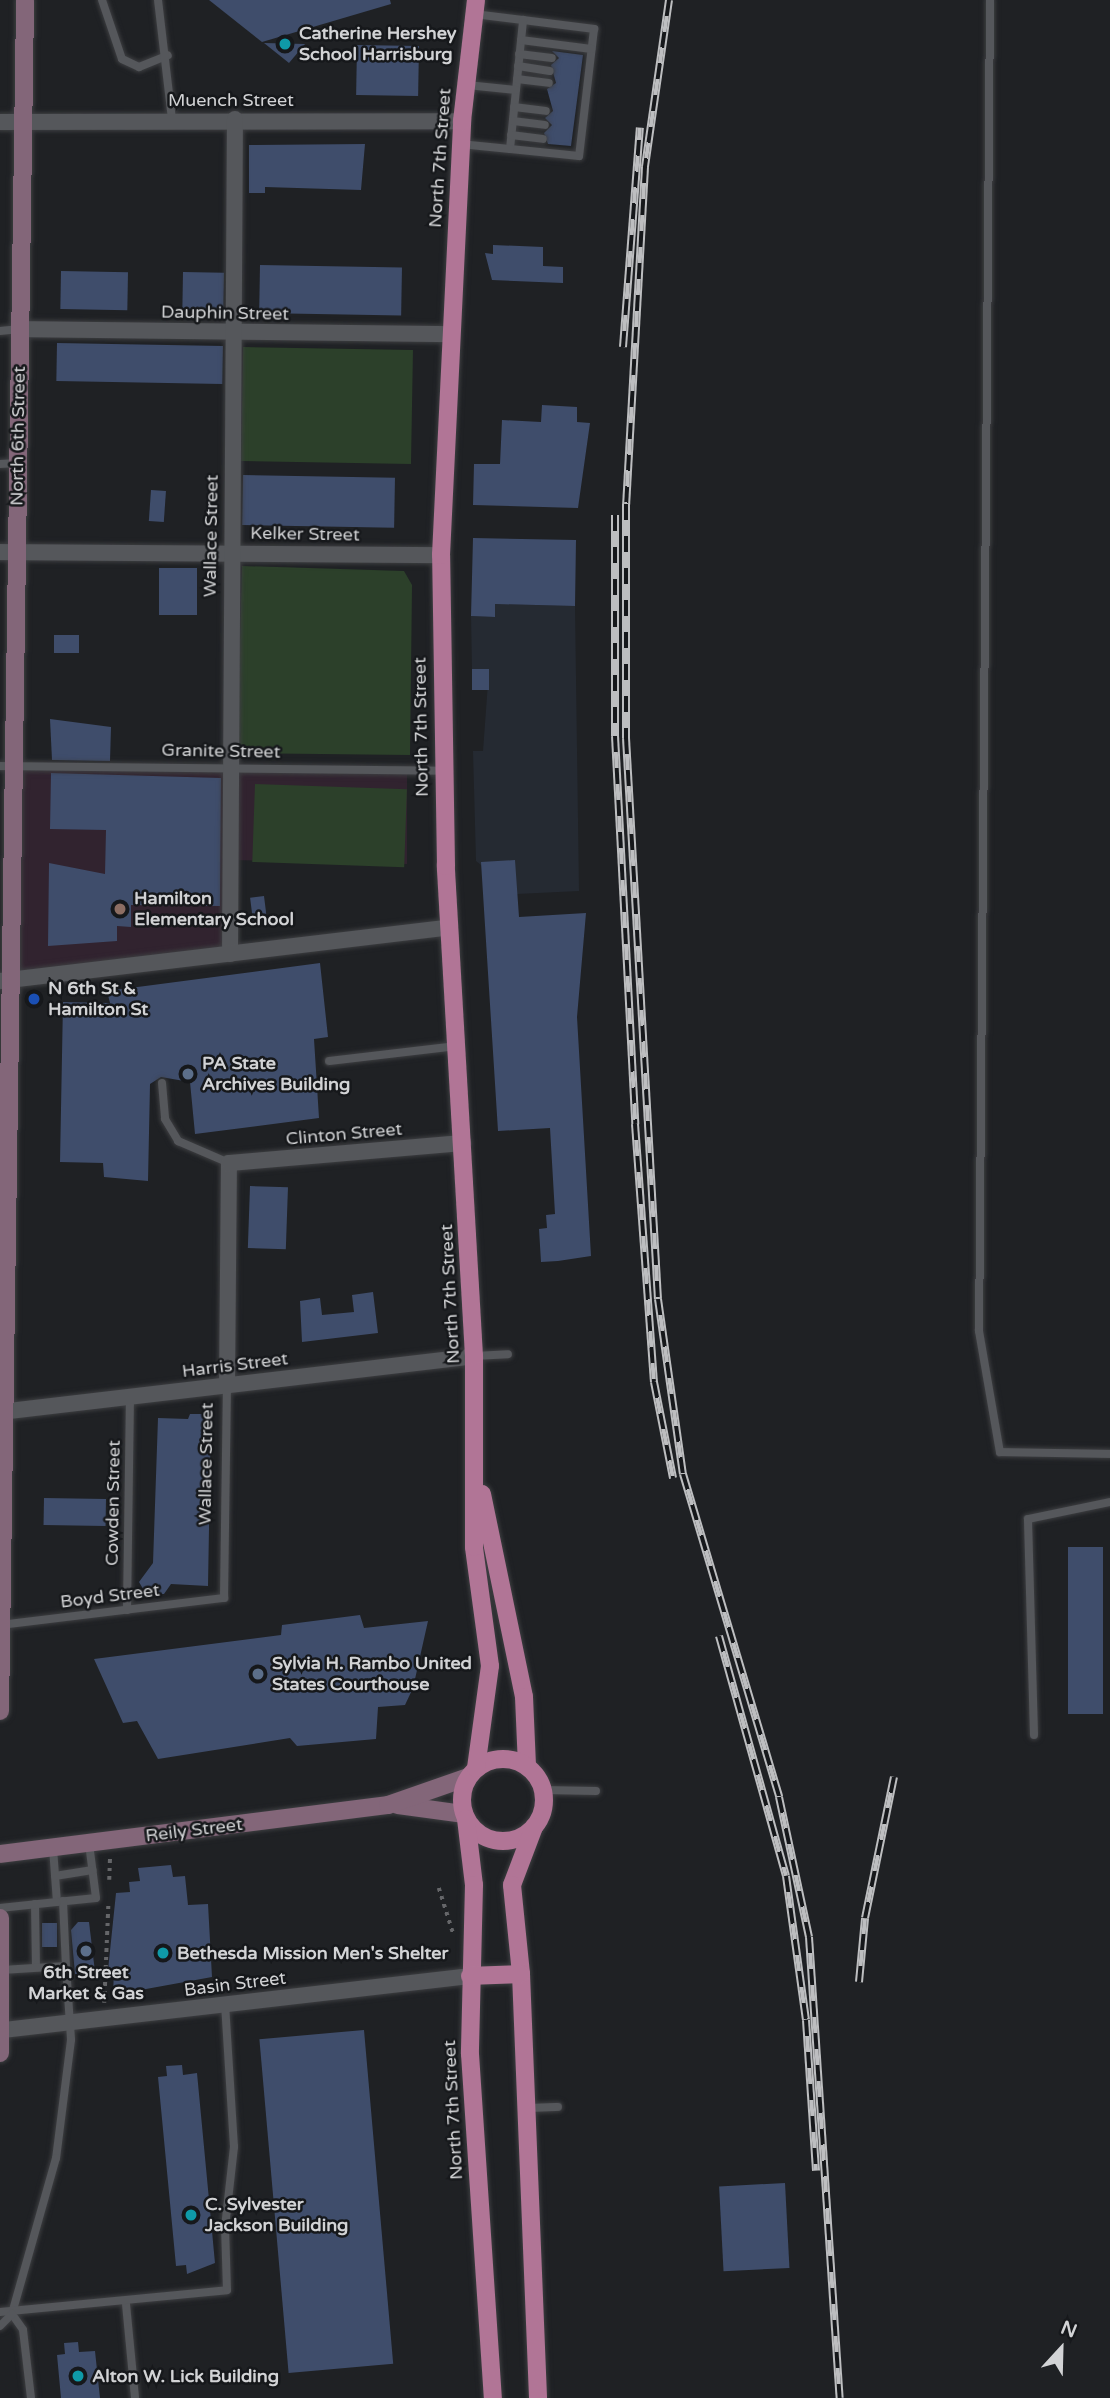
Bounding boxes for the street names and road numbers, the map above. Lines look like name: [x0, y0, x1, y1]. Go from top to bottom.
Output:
street label: North 7th Street: [424, 88, 456, 228]
street label: Muench Street: [168, 89, 294, 111]
street label: Dauphin Street: [161, 301, 289, 325]
street label: North 6th Street: [6, 366, 30, 506]
street label: Wallace Street: [199, 475, 223, 597]
street label: Kelker Street: [250, 522, 360, 546]
street label: North 7th Street: [409, 657, 433, 797]
street label: Granite Street: [161, 739, 281, 763]
street label: Clinton Street: [285, 1118, 403, 1150]
street label: North 7th Street: [436, 1224, 464, 1364]
street label: Harris Street: [181, 1348, 289, 1382]
street label: Wallace Street: [194, 1403, 218, 1525]
street label: Cowden Street: [101, 1440, 125, 1566]
street label: Boyd Street: [59, 1579, 161, 1613]
street label: Reily Street: [144, 1813, 244, 1847]
street label: Basin Street: [183, 1967, 287, 2001]
street label: North 7th Street: [439, 2040, 467, 2180]

